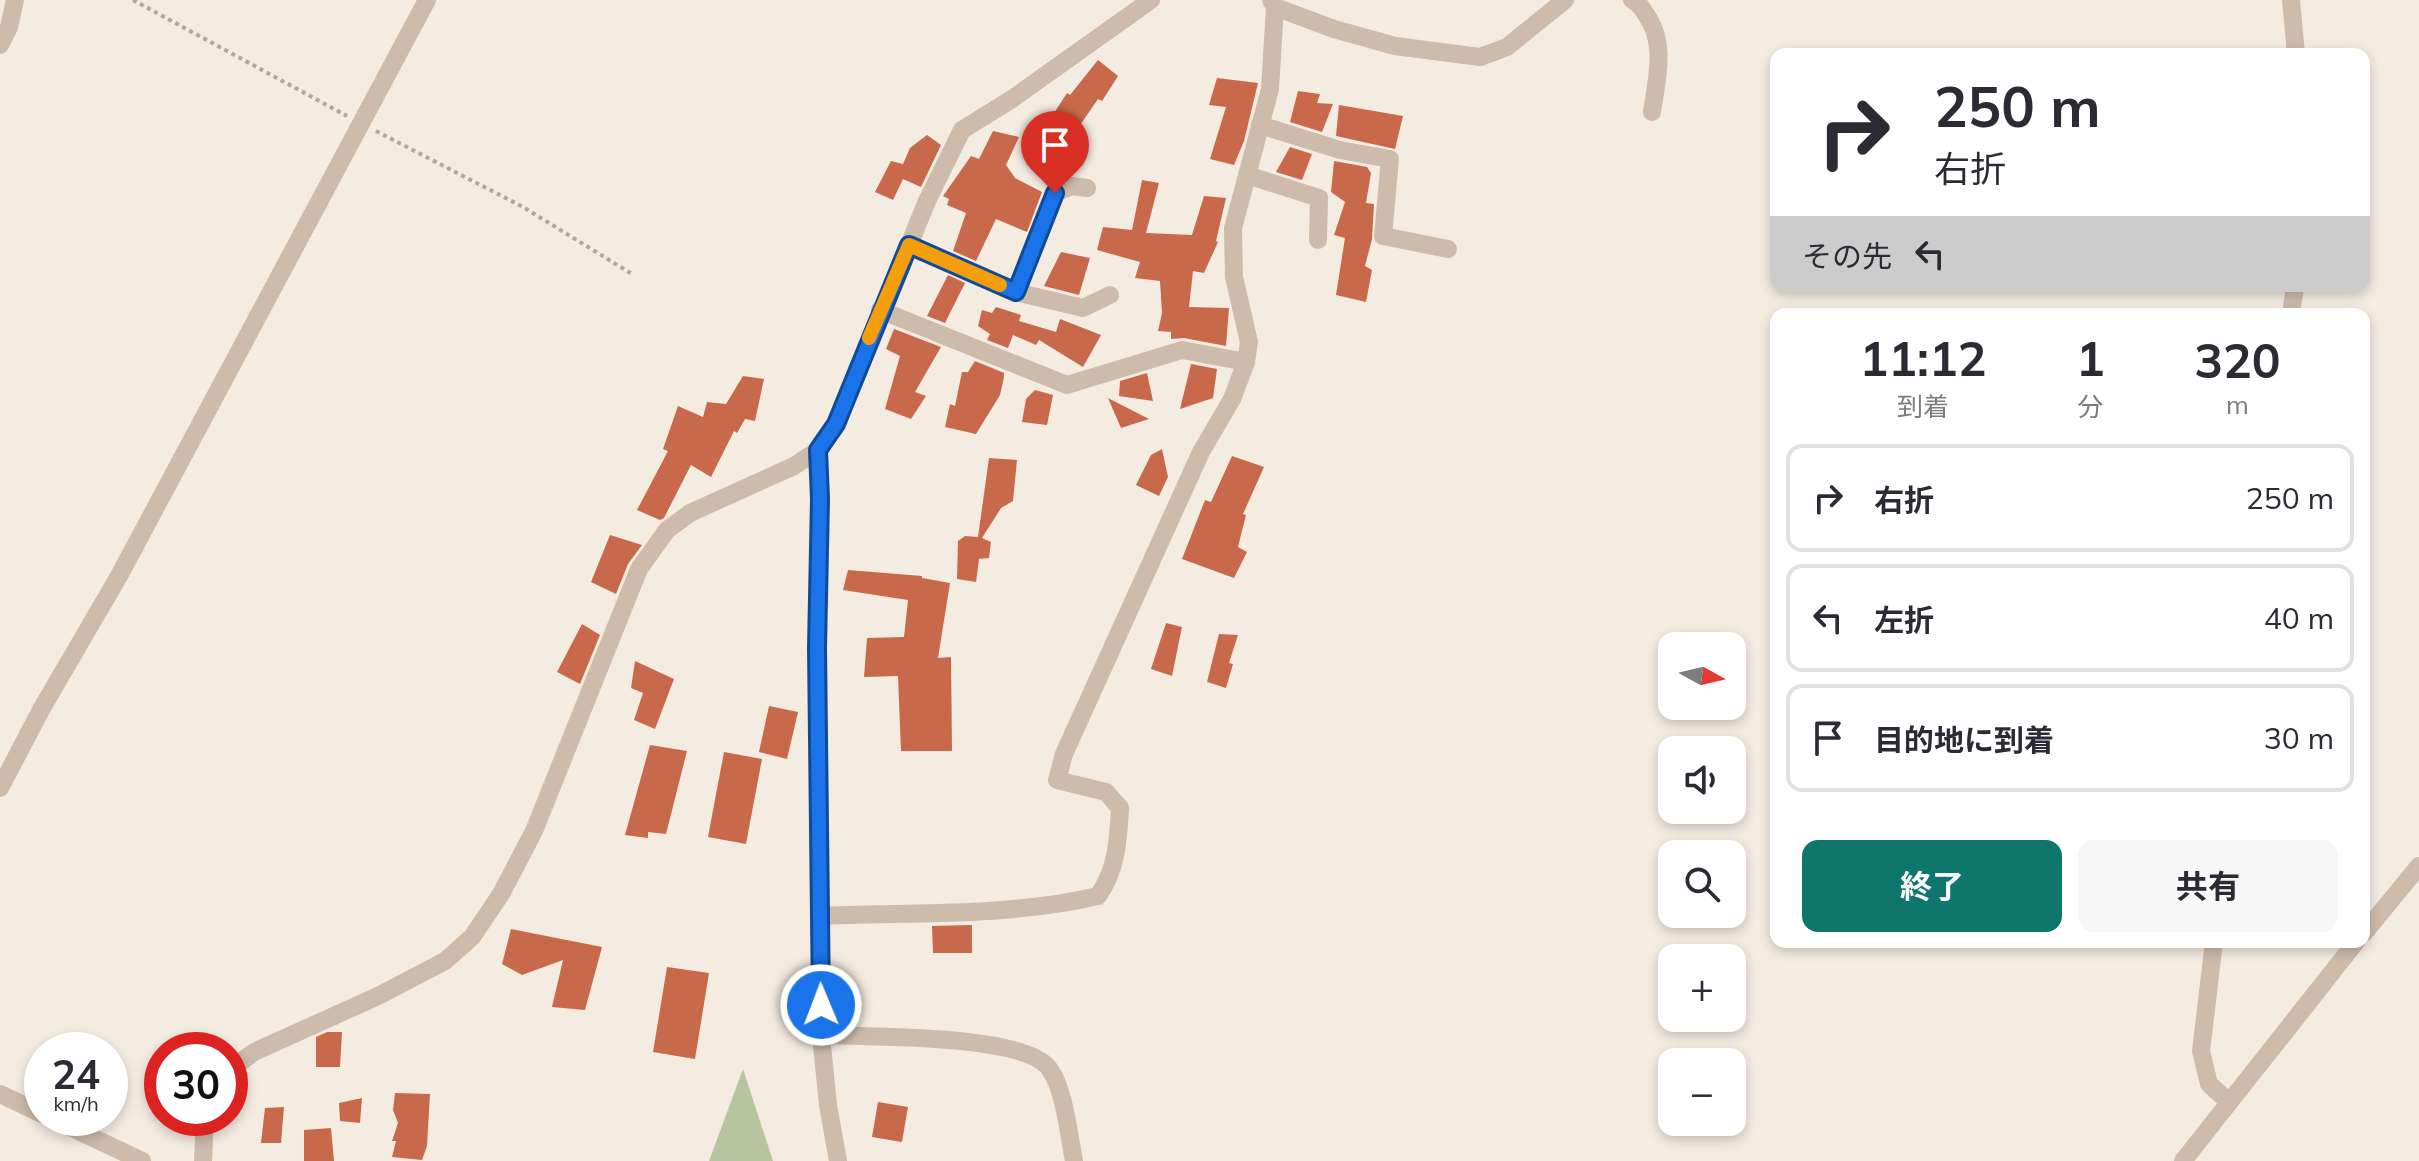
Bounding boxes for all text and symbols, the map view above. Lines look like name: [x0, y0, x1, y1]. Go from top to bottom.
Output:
text: 250 m: [1934, 71, 2101, 141]
icon: right: [1802, 80, 1906, 184]
pin: [1021, 111, 1089, 193]
icon: arrive: [1033, 123, 1077, 167]
text: 右折: [1934, 146, 2006, 191]
icon: left: [1908, 232, 1952, 276]
text: その先: [1802, 237, 1892, 275]
text: 11:12: [1859, 328, 1987, 388]
text: 1: [2076, 328, 2105, 388]
text: 320: [2194, 330, 2281, 390]
text: m: [2226, 388, 2249, 421]
text: 到着: [1897, 390, 1949, 423]
text: 分: [2077, 390, 2103, 423]
icon: right: [1806, 476, 1850, 520]
text: 250 m: [2246, 479, 2334, 517]
text: 右折: [1874, 481, 1934, 519]
icon: left: [1806, 596, 1850, 640]
text: 40 m: [2264, 599, 2334, 637]
text: 左折: [1874, 601, 1934, 639]
north arrow: [1658, 632, 1746, 720]
map controls: [1658, 632, 1746, 1136]
icon: arrive: [1806, 716, 1850, 760]
text: 30 m: [2264, 719, 2334, 757]
text: 目的地に到着: [1874, 721, 2054, 759]
button: sound: [1658, 736, 1746, 824]
button: search: [1658, 840, 1746, 928]
button: 終了: [1802, 840, 2062, 932]
button: 共有: [2078, 840, 2338, 932]
button: +: [1658, 944, 1746, 1032]
position arrow: [779, 963, 863, 1047]
speed limit sign: 30: [144, 1032, 248, 1136]
button: −: [1658, 1048, 1746, 1136]
text: 24: [52, 1049, 100, 1099]
text: km/h: [53, 1091, 99, 1116]

